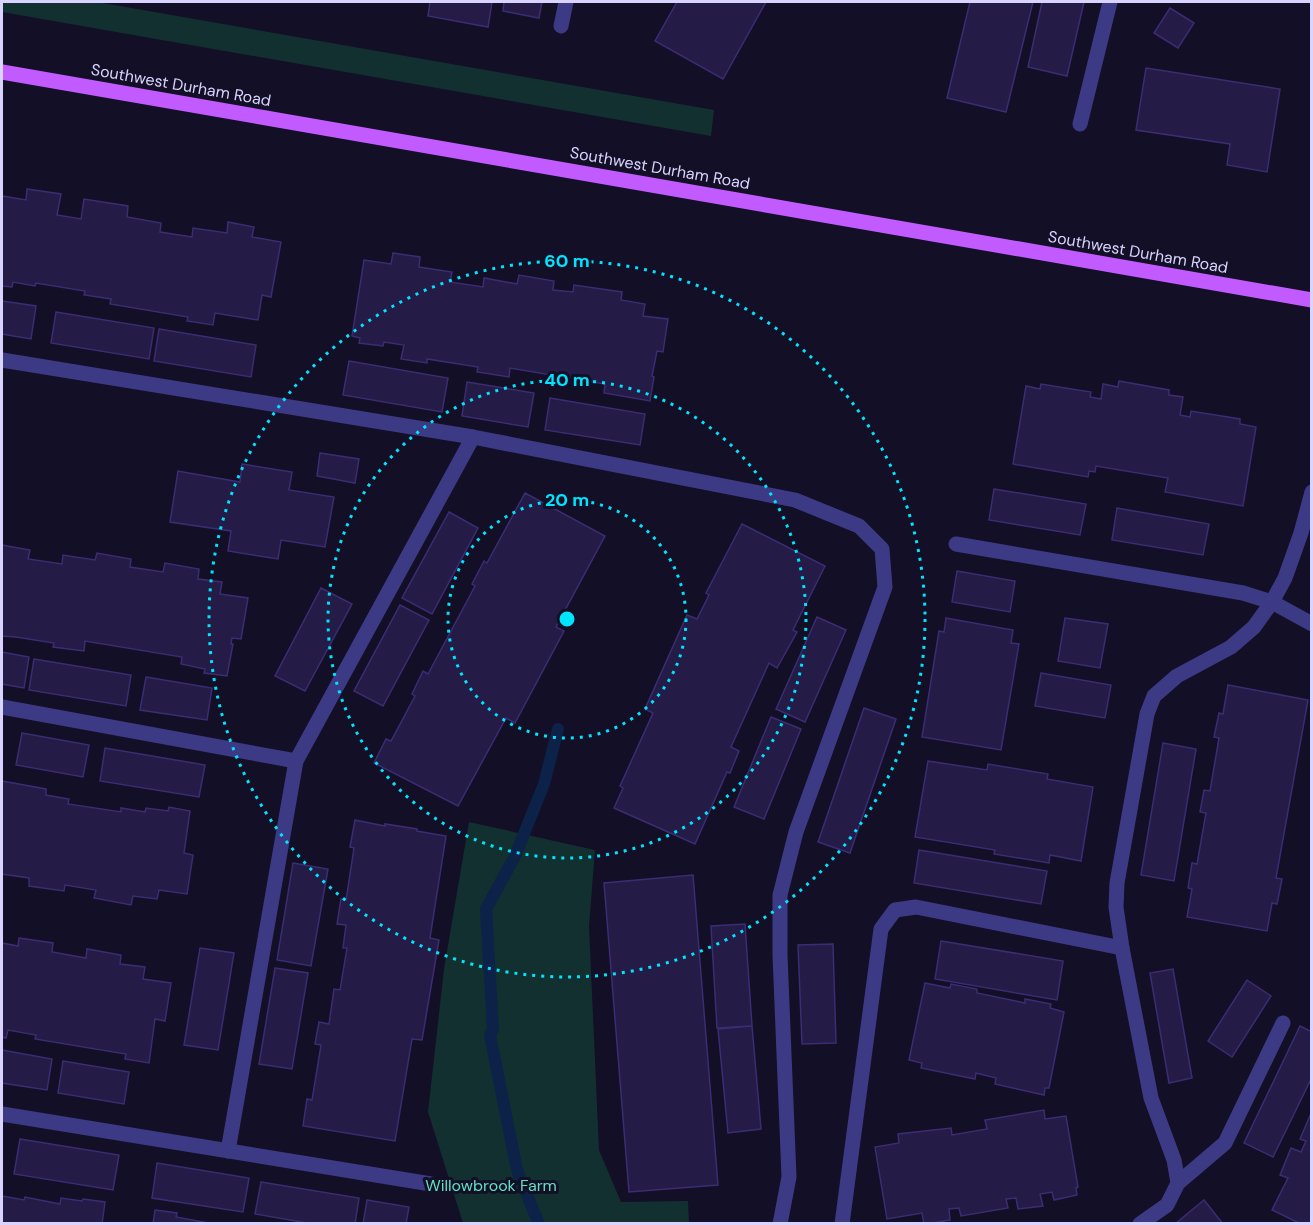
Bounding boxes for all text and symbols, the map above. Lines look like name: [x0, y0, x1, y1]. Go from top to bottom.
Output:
street label: Southwest Durham Road: [89, 59, 273, 111]
street label: Southwest Durham Road: [568, 142, 752, 194]
street label: Southwest Durham Road: [1046, 226, 1230, 278]
text: 60 m: [544, 249, 590, 273]
text: 40 m: [544, 368, 590, 392]
text: 20 m: [545, 488, 589, 512]
centre of rings: [557, 609, 577, 629]
park label: Willowbrook Farm: [425, 1175, 557, 1196]

